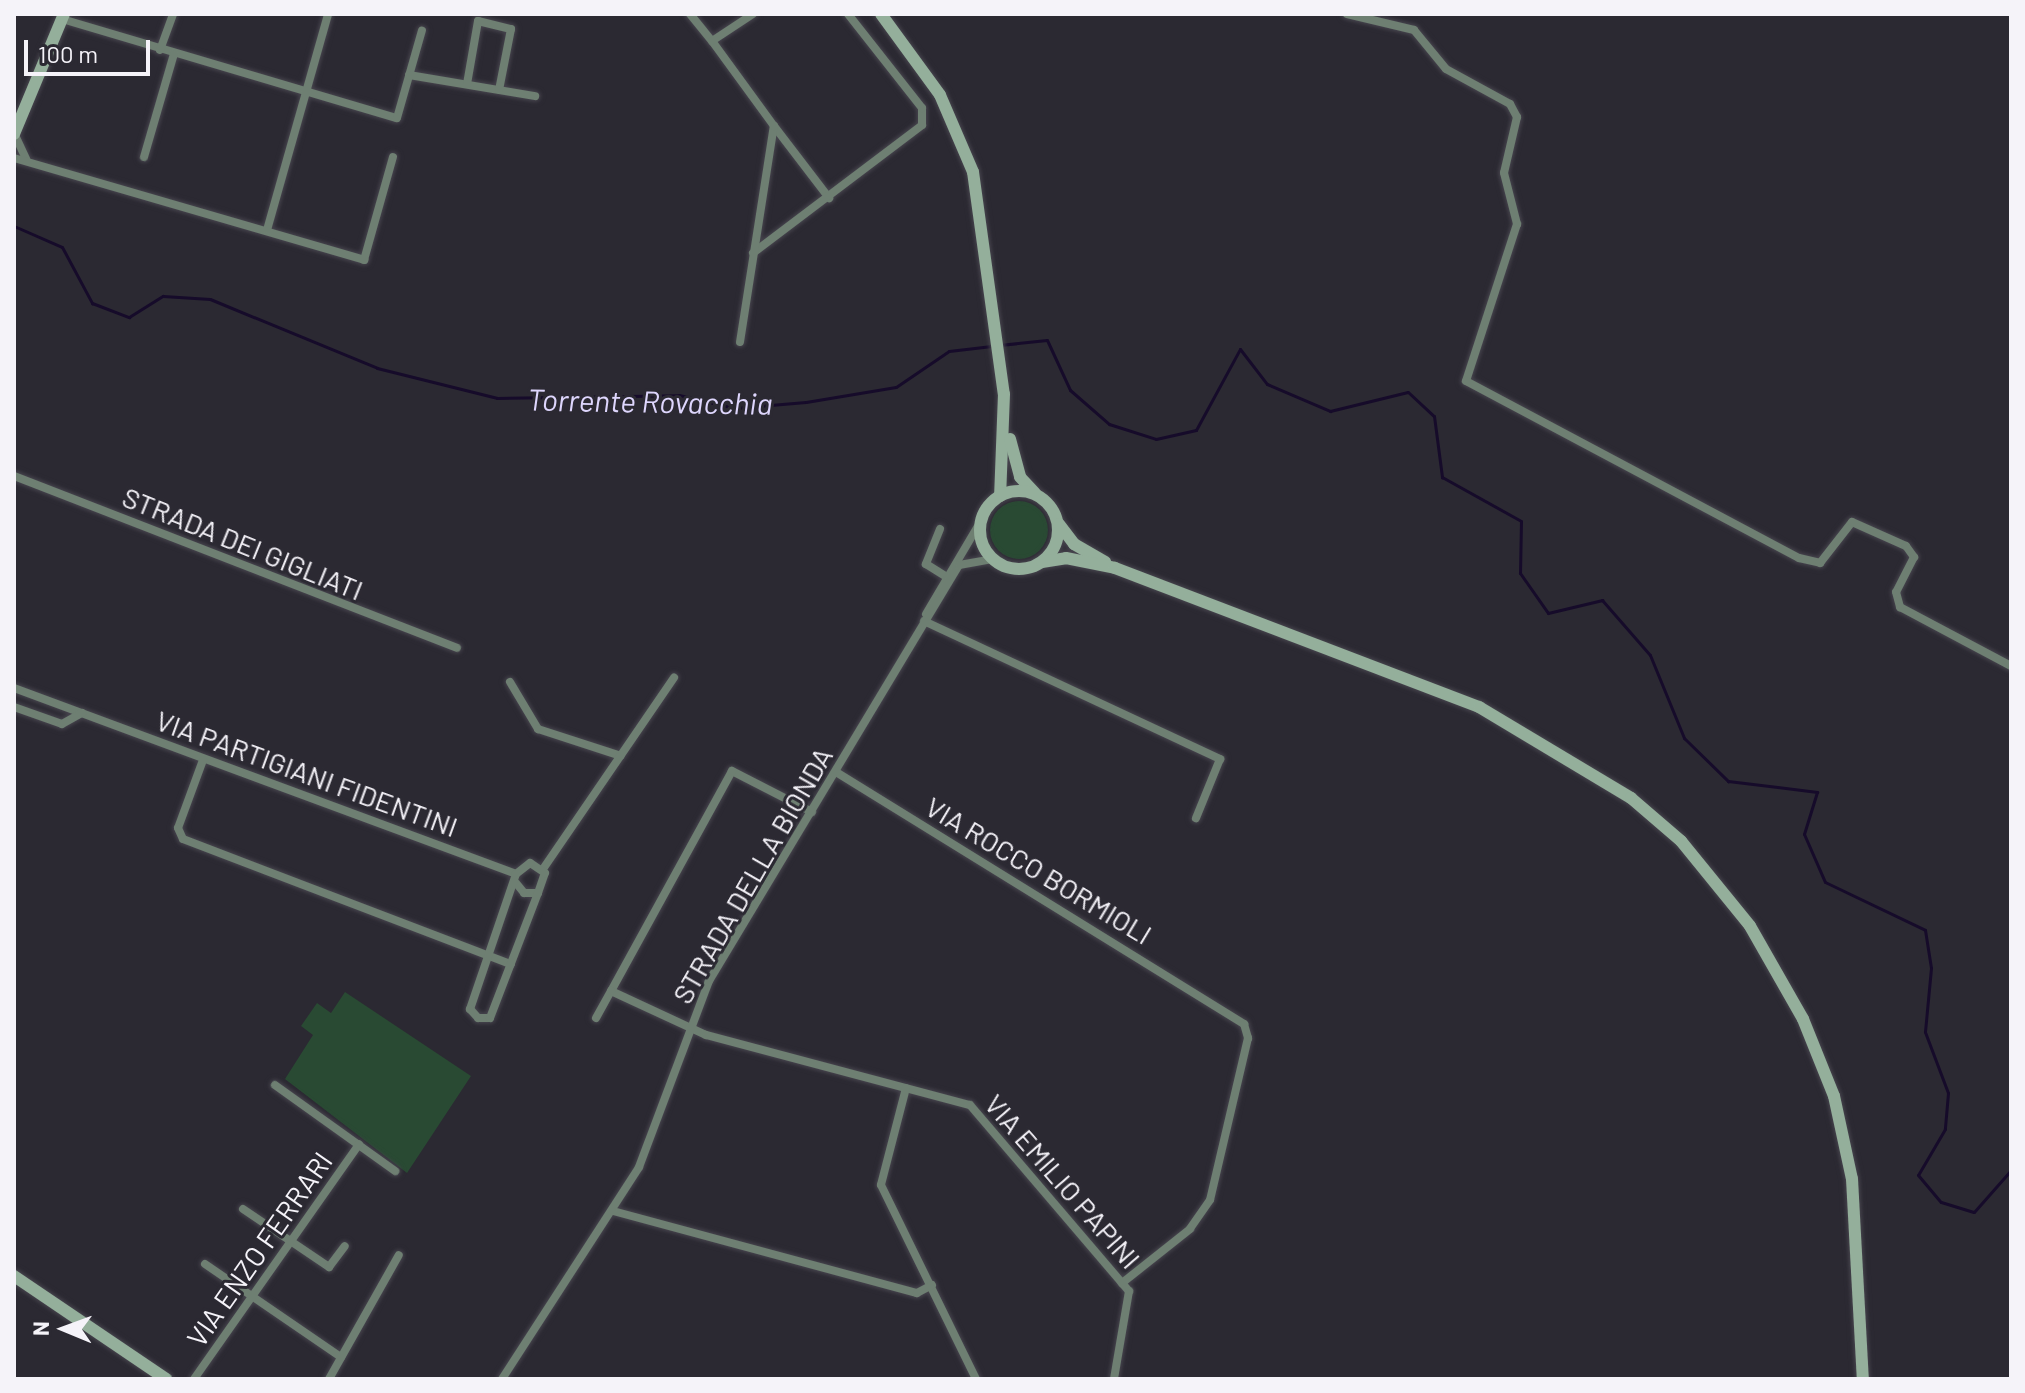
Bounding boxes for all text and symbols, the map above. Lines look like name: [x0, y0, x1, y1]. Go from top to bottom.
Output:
scale bar: [28, 24, 154, 74]
text: 100 m: [38, 39, 98, 68]
water label: Torrente Rovacchia: [527, 381, 773, 421]
street label: STRADA DEI GIGLIATI: [118, 479, 368, 607]
street label: VIA PARTIGIANI FIDENTINI: [152, 703, 462, 843]
street label: STRADA DELLA BIONDA: [665, 741, 839, 1009]
street label: VIA ROCCO BORMIOLI: [920, 789, 1158, 951]
street label: VIA EMILIO PAPINI: [978, 1087, 1148, 1275]
street label: VIA ENZO FERRARI: [179, 1145, 339, 1353]
north arrow: [24, 1289, 104, 1369]
text: N: [27, 1321, 53, 1336]

